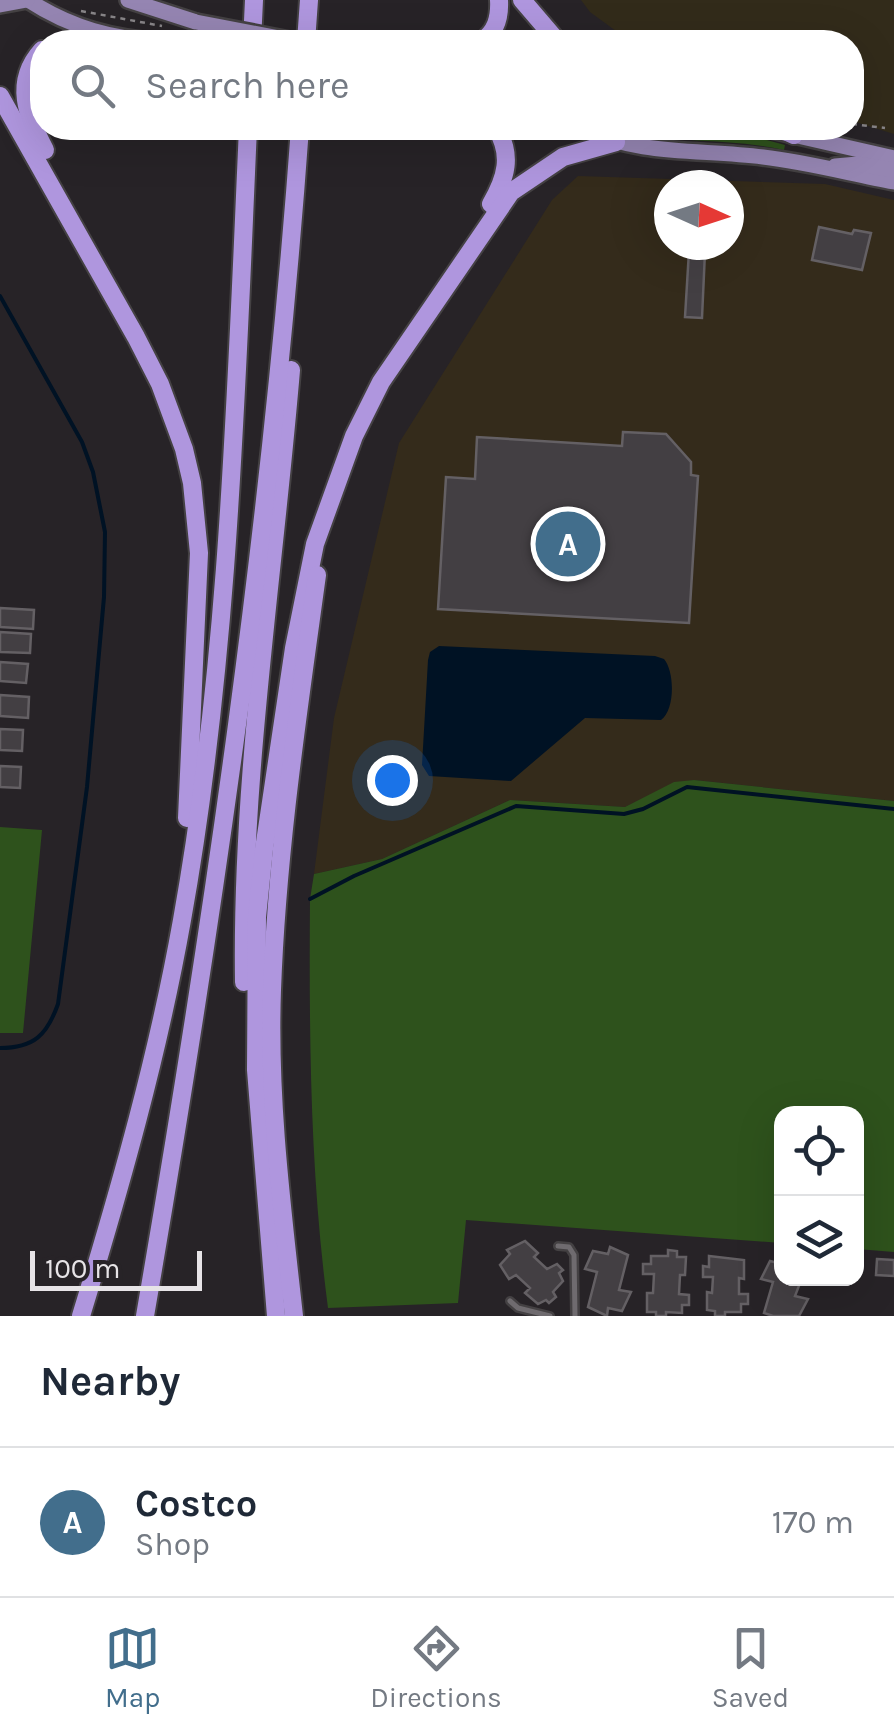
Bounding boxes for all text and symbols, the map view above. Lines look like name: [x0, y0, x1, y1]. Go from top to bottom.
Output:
search box: [30, 30, 864, 140]
icon: search: [65, 58, 120, 113]
text: Search here: [145, 63, 349, 108]
north arrow: [654, 170, 744, 260]
pin: A: [536, 506, 600, 582]
your location: [367, 755, 418, 806]
map controls: [774, 1106, 864, 1286]
button: locate: [774, 1106, 864, 1196]
button: layers: [774, 1196, 864, 1286]
scale bar: [30, 1246, 202, 1290]
text: 100 m: [45, 1252, 120, 1285]
text: Nearby: [40, 1356, 180, 1406]
text: Costco: [135, 1481, 257, 1526]
text: A: [62, 1504, 83, 1541]
text: 170 m: [772, 1504, 854, 1541]
text: Shop: [135, 1526, 210, 1563]
tab: Map: [105, 1621, 160, 1714]
tab: Directions: [370, 1621, 502, 1714]
tab: Saved: [712, 1621, 789, 1714]

